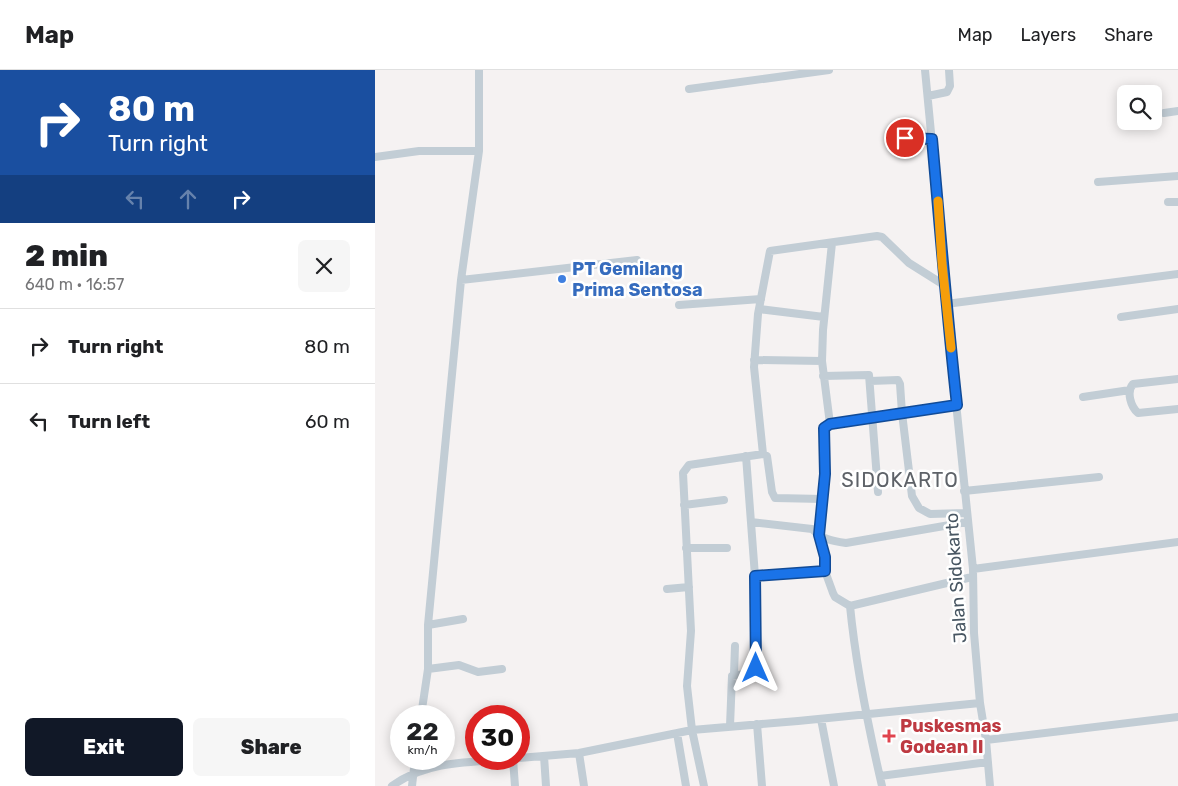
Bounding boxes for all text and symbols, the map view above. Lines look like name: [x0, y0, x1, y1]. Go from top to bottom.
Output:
text: Map: [25, 21, 74, 49]
text: Map: [958, 24, 993, 46]
text: Layers: [1021, 24, 1076, 46]
text: Share: [1104, 24, 1153, 46]
map controls: [1117, 85, 1162, 130]
button: search: [1117, 85, 1162, 130]
text: 80 m: [108, 88, 195, 130]
icon: right: [25, 90, 90, 155]
pin: [884, 117, 926, 159]
icon: arrive: [891, 124, 919, 152]
text: Turn right: [108, 130, 208, 157]
icon: left: [121, 185, 149, 213]
icon: ahead: [174, 185, 202, 213]
icon: right: [227, 185, 255, 213]
text: 2 min: [25, 238, 108, 274]
button: close: [298, 240, 350, 292]
place label: PT Gemilang Prima Sentosa: [572, 258, 703, 301]
marker: PT Gemilang Prima Sentosa: [556, 273, 568, 285]
text: 640 m · 16:57: [25, 275, 124, 294]
icon: right: [25, 332, 53, 360]
text: Turn right: [68, 335, 163, 358]
text: 80 m: [304, 335, 350, 358]
icon: left: [25, 407, 53, 435]
text: Turn left: [68, 410, 150, 433]
text: 60 m: [305, 410, 350, 433]
district label: SIDOKARTO: [841, 468, 959, 492]
street label: Jalan Sidokarto: [940, 512, 972, 644]
position arrow: [729, 641, 781, 693]
speed limit sign: 30: [465, 705, 530, 770]
place label: Puskesmas Godean II: [900, 715, 1002, 758]
text: 22: [406, 717, 439, 746]
button: Exit: [25, 718, 183, 776]
button: Share: [193, 718, 350, 776]
marker: Puskesmas Godean II: [882, 729, 896, 743]
text: km/h: [408, 743, 437, 757]

